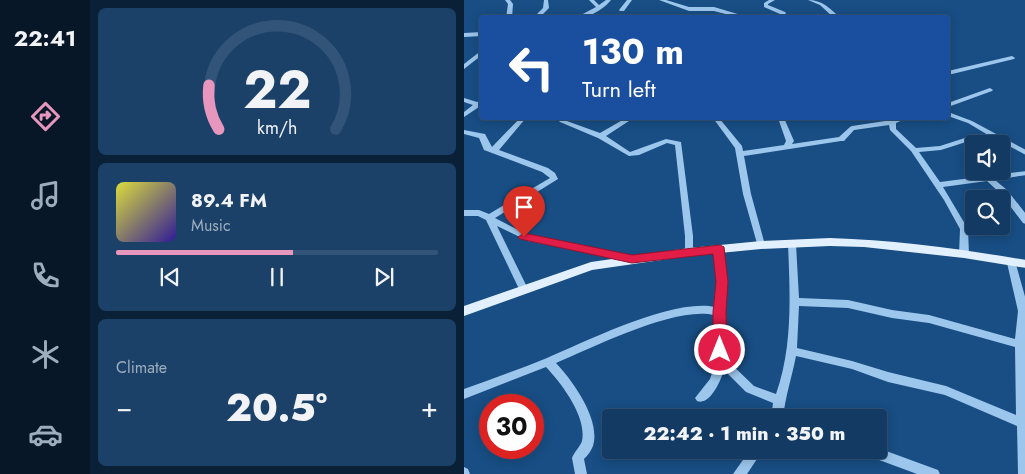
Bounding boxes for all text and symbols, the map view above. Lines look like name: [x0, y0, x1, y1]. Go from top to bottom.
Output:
text: 22:41: [14, 22, 76, 54]
text: 130 m: [582, 27, 684, 77]
icon: left: [499, 35, 564, 100]
text: 22: [243, 52, 311, 128]
text: Turn left: [582, 73, 656, 105]
icon: directions: [28, 99, 63, 134]
text: km/h: [257, 115, 297, 141]
map controls: [965, 135, 1010, 235]
button: sound: [965, 135, 1010, 180]
icon: music: [28, 178, 63, 213]
pin: [503, 186, 545, 237]
text: 89.4 FM: [191, 187, 267, 214]
button: search: [965, 190, 1010, 235]
icon: arrive: [510, 193, 538, 221]
text: Music: [191, 214, 231, 237]
icon: phone: [28, 258, 63, 293]
icon: previous: [156, 263, 184, 291]
icon: pause: [263, 263, 291, 291]
icon: next: [370, 263, 398, 291]
position arrow: [693, 323, 745, 375]
icon: climate: [28, 337, 63, 372]
text: Climate: [116, 356, 167, 379]
text: 20.5°: [226, 380, 327, 435]
text: −: [116, 387, 133, 428]
text: +: [421, 387, 438, 428]
speed limit sign: 30: [479, 394, 544, 459]
icon: car: [28, 417, 63, 452]
text: 22:42 · 1 min · 350 m: [644, 420, 845, 447]

